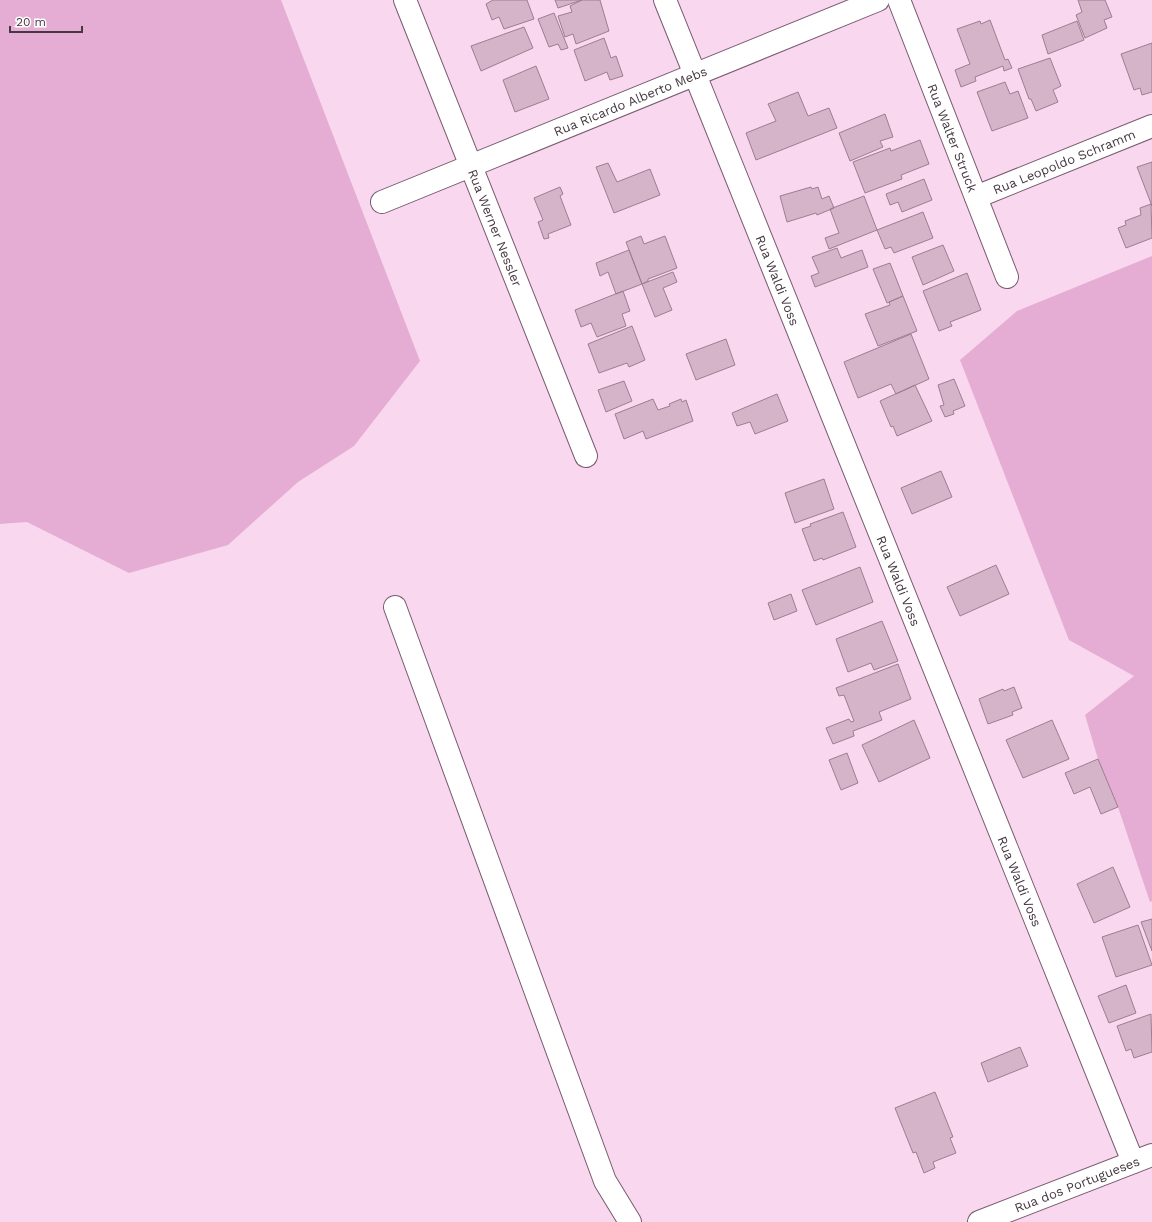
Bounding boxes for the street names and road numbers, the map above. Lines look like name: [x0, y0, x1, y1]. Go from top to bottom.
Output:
street label: Rua Ricardo Alberto Mebs: [552, 63, 709, 139]
street label: Rua Walter Struck: [924, 82, 980, 195]
street label: Rua Leopoldo Schramm: [991, 126, 1138, 197]
street label: Rua Werner Nessler: [465, 167, 525, 289]
street label: Rua Waldi Voss: [752, 233, 802, 328]
street label: Rua Waldi Voss: [874, 534, 923, 628]
street label: Rua Waldi Voss: [995, 834, 1044, 929]
street label: Rua dos Portugueses: [1012, 1153, 1142, 1216]

